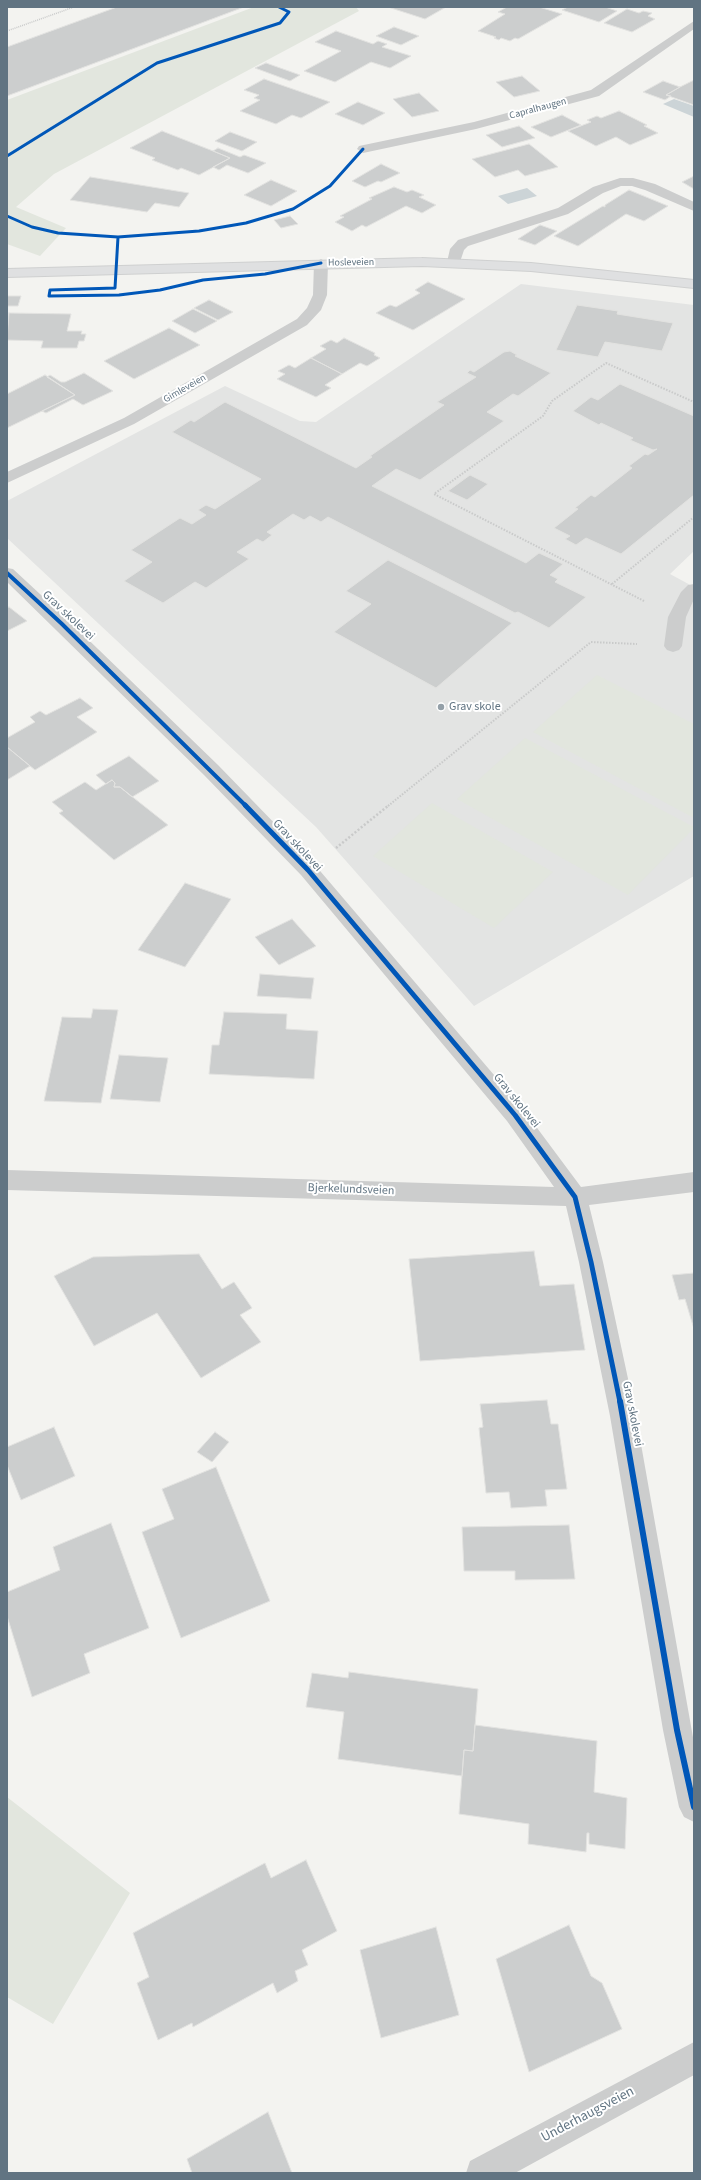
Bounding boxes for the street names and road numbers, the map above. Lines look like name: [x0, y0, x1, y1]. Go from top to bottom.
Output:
street label: Capralhaugen: [508, 96, 568, 122]
street label: Hosleveien: [328, 257, 374, 269]
street label: Gimleveien: [162, 372, 208, 406]
street label: Grav skolevei: [39, 588, 97, 644]
street label: Grav skolevei: [269, 817, 325, 875]
street label: Grav skolevei: [490, 1071, 542, 1131]
street label: Bjerkelundsveien: [307, 1181, 395, 1199]
street label: Grav skolevei: [619, 1380, 645, 1448]
street label: Underhaugsveien: [539, 2083, 637, 2147]

